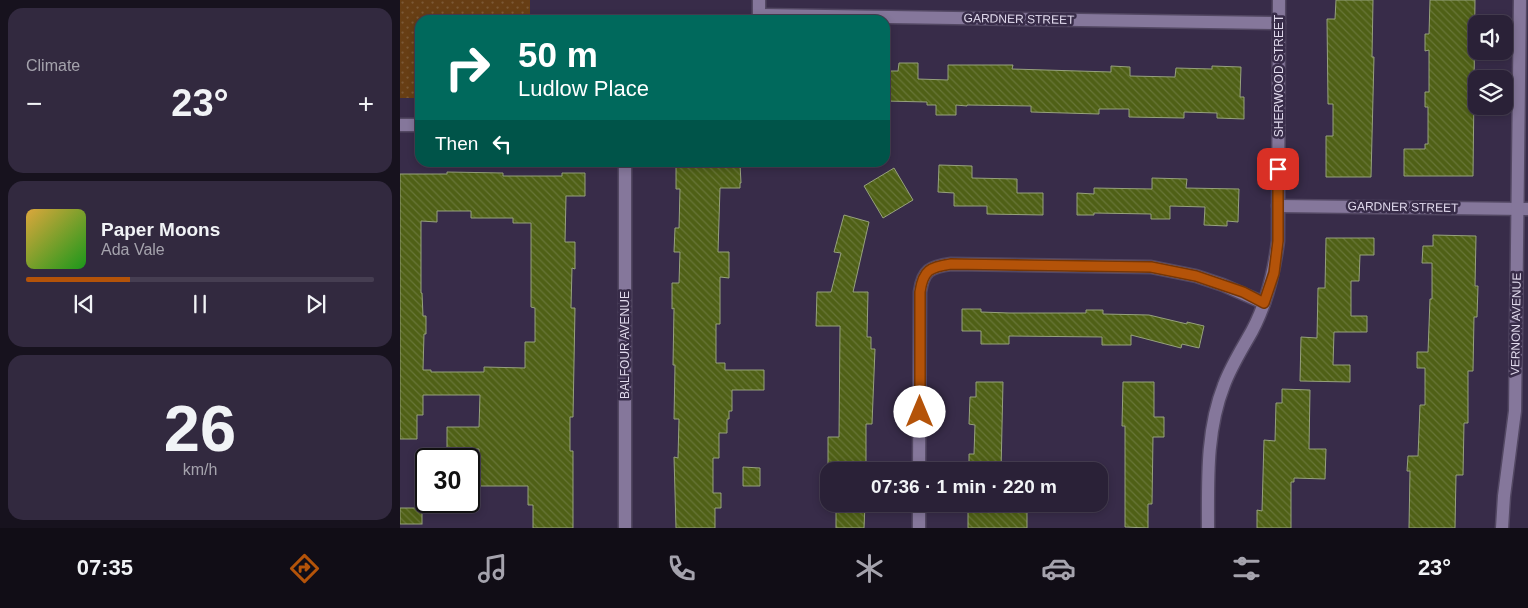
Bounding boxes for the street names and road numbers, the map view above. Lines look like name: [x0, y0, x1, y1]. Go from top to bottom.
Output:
street label: GARDNER STREET: [964, 11, 1075, 27]
street label: SHERWOOD STREET: [1272, 14, 1286, 137]
street label: GARDNER STREET: [1348, 199, 1459, 215]
street label: VERNON AVENUE: [1508, 273, 1524, 375]
street label: BALFOUR AVENUE: [618, 291, 632, 399]

